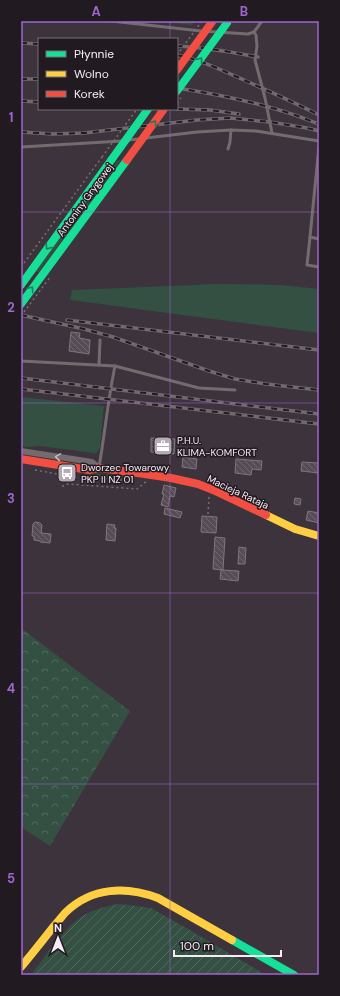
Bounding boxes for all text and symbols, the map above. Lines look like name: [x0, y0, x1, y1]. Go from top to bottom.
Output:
text: A: [91, 3, 101, 20]
text: B: [240, 3, 248, 20]
legend: [38, 38, 178, 110]
text: Płynnie: [74, 46, 114, 62]
one-way arrow: [195, 57, 202, 64]
text: Wolno: [74, 66, 109, 82]
text: Korek: [74, 86, 105, 102]
text: 1: [9, 109, 13, 126]
one-way arrow: [149, 121, 156, 128]
street label: Antoniny Grygowej: [54, 161, 116, 239]
one-way arrow: [45, 243, 53, 250]
one-way arrow: [27, 287, 34, 294]
text: 2: [7, 299, 15, 316]
place label: P.H.U. KLIMA-KOMFORT: [177, 434, 257, 459]
office icon: P.H.U. KLIMA-KOMFORT: [152, 435, 174, 457]
one-way arrow: [55, 453, 62, 462]
place label: Dworzec Towarowy PKP II NŻ 01: [81, 461, 170, 486]
bus stop icon: Dworzec Towarowy PKP II NŻ 01: [56, 462, 78, 484]
street label: Macieja Rataja: [205, 472, 271, 512]
text: 3: [7, 490, 15, 507]
text: 4: [7, 680, 15, 697]
text: 5: [7, 870, 15, 887]
north arrow: [38, 918, 78, 958]
text: N: [54, 921, 62, 935]
scale bar: [174, 932, 281, 958]
text: 100 m: [180, 938, 214, 954]

